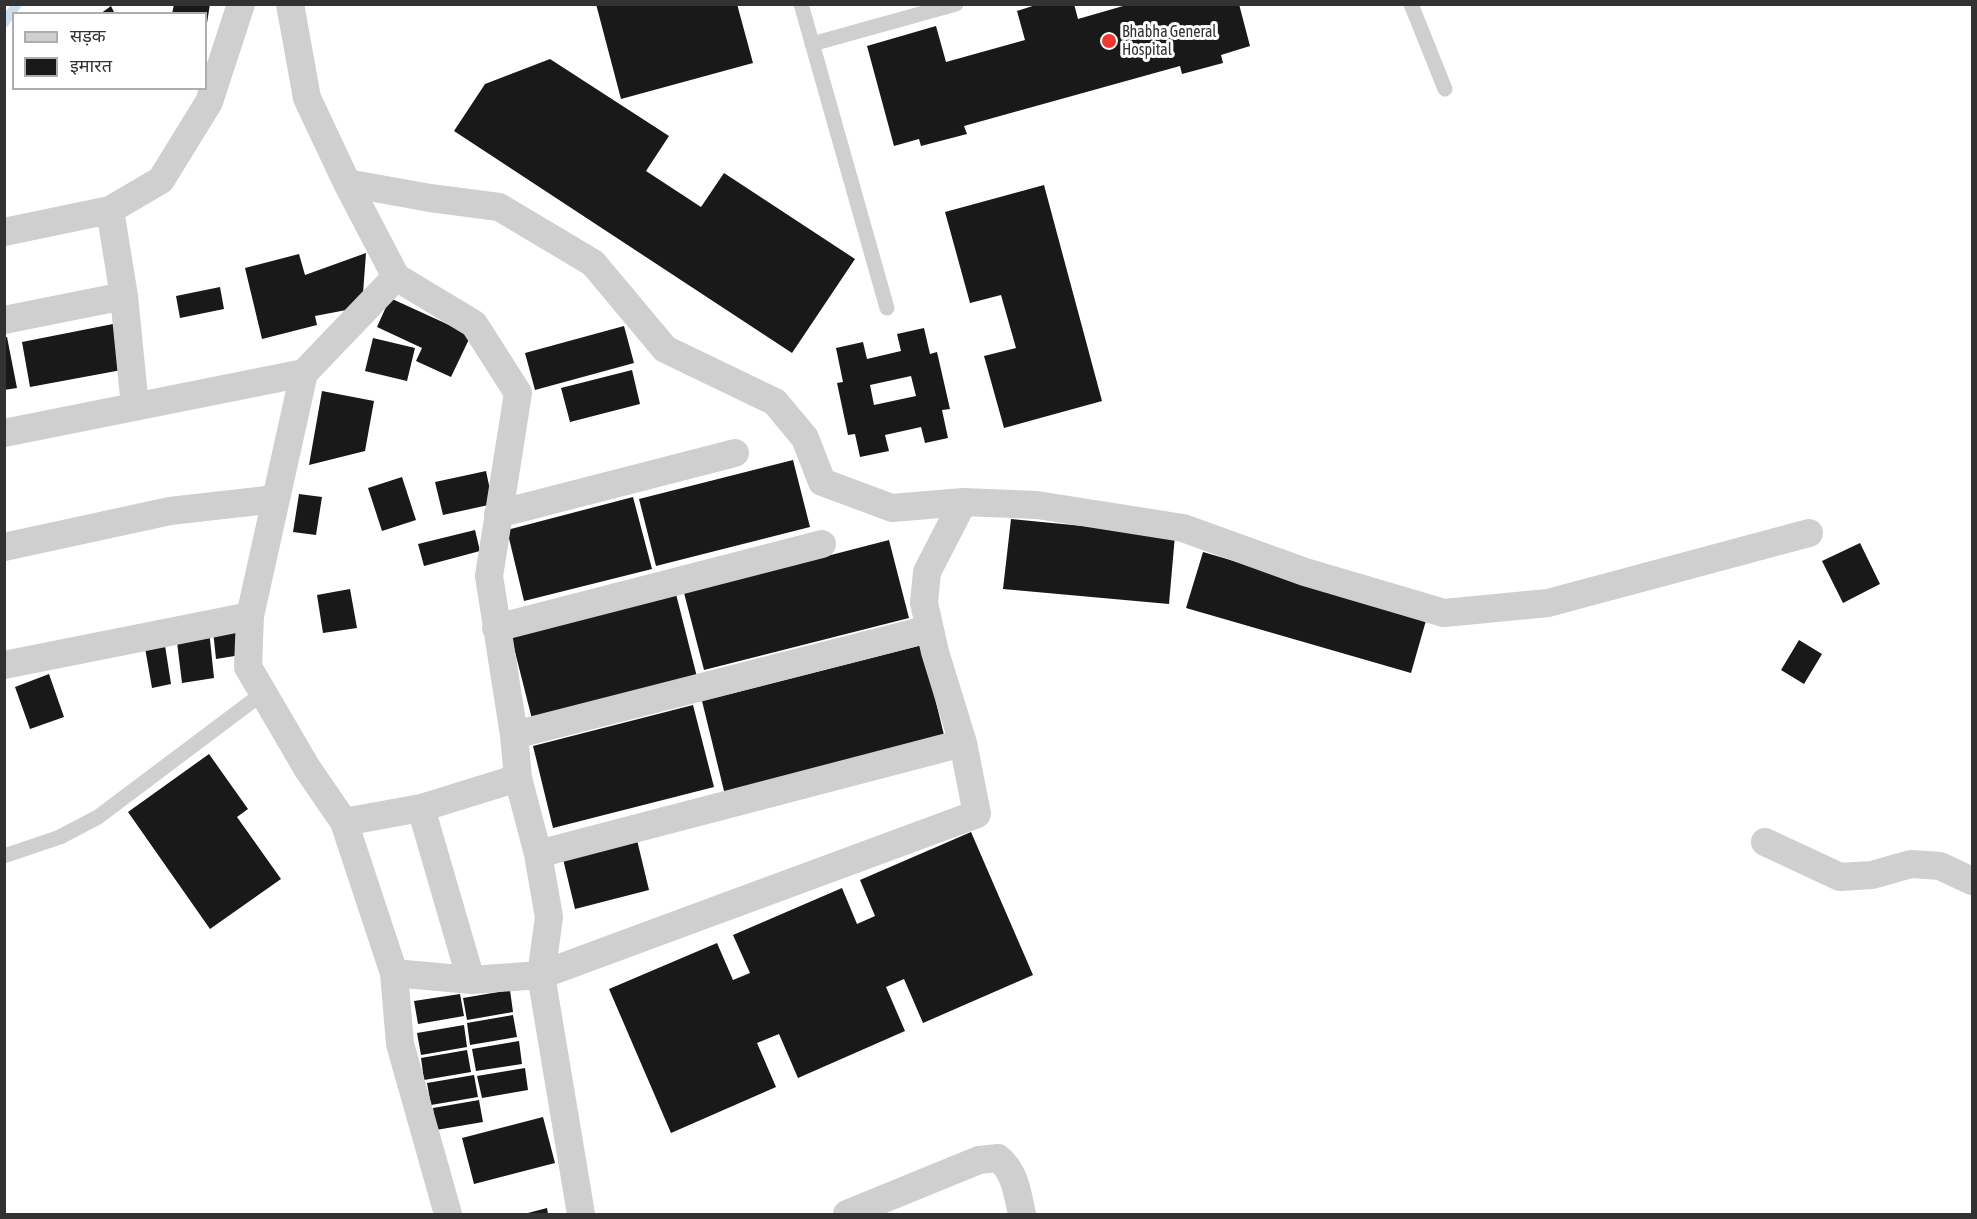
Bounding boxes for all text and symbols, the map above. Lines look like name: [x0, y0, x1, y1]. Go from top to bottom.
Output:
legend: [12, 12, 207, 90]
place label: Bhabha General Hospital: [1122, 22, 1217, 60]
text: सड़क: [70, 25, 106, 46]
marker: Bhabha General Hospital: [1100, 32, 1118, 50]
text: इमारत: [70, 55, 112, 76]

